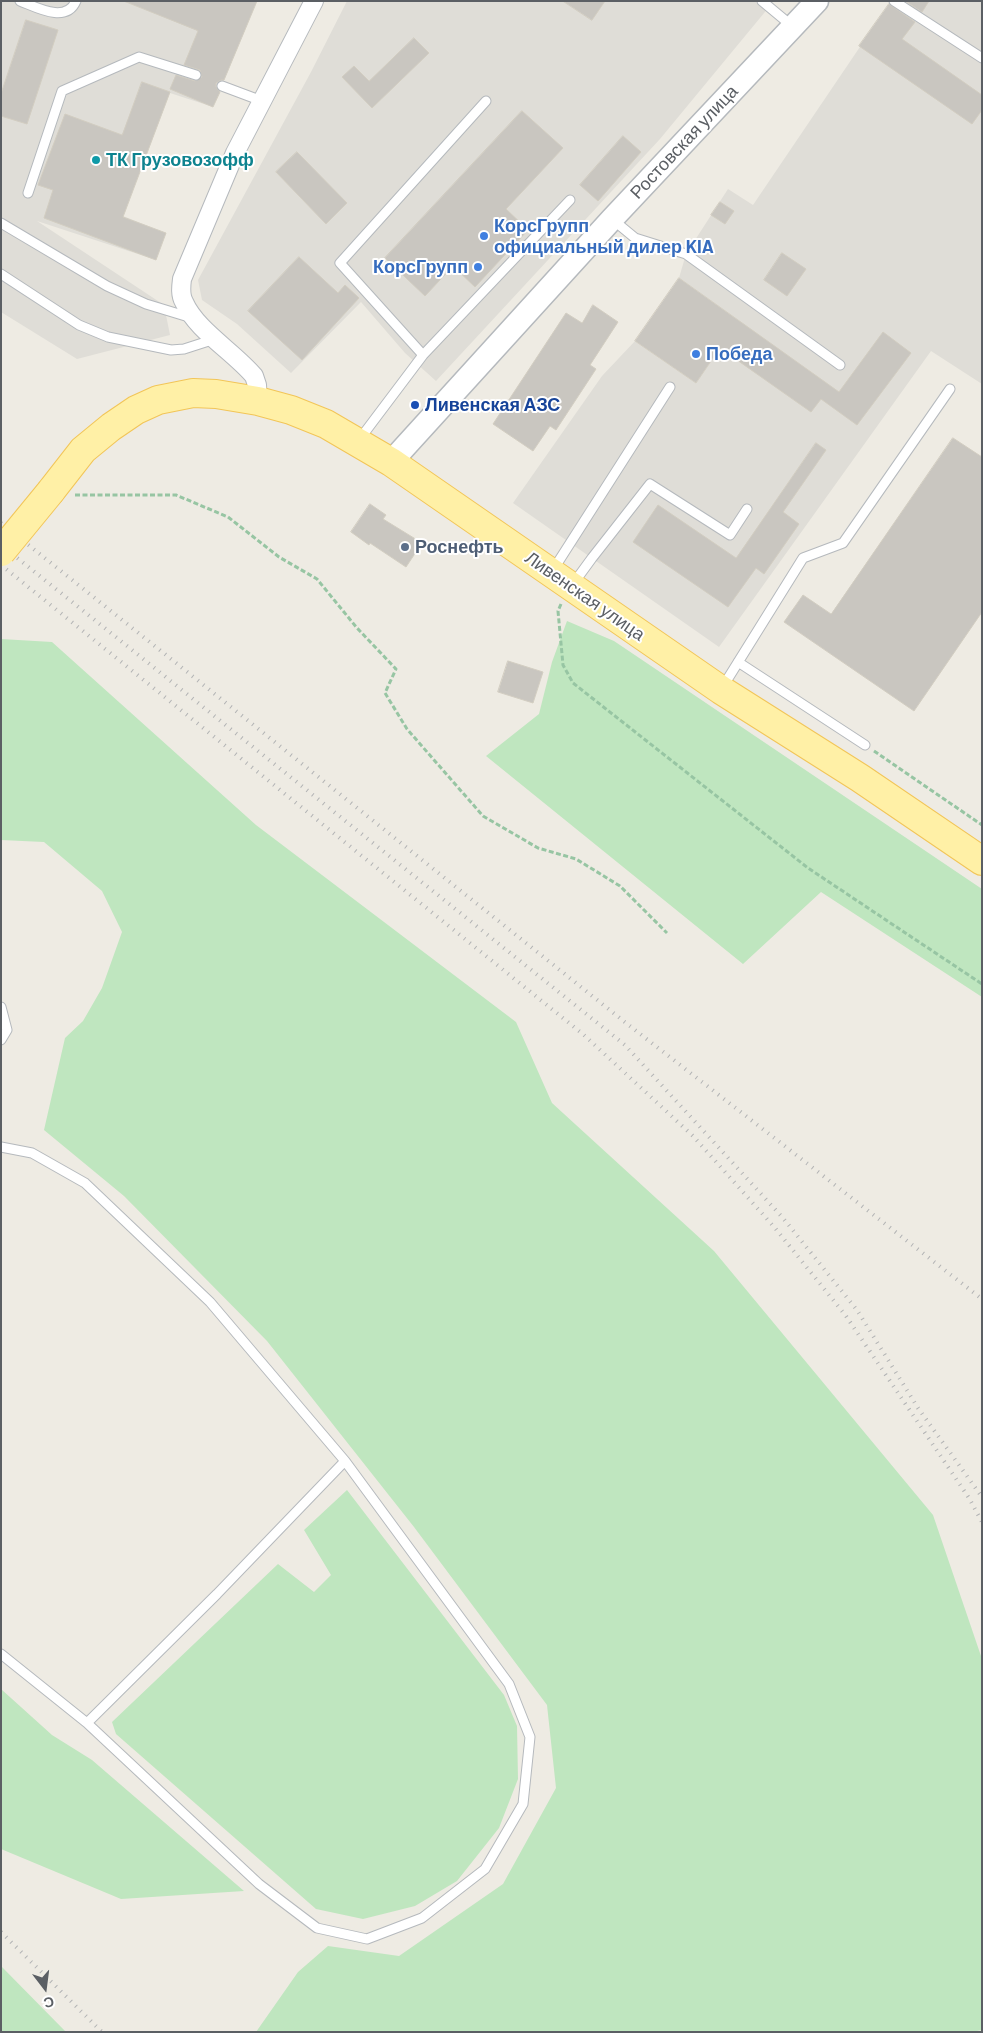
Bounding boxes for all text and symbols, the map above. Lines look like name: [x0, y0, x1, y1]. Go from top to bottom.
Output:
street label: Ростовская улица: [626, 81, 742, 203]
place label: ТК Грузовозофф: [106, 149, 254, 171]
marker: ТК Грузовозофф: [90, 154, 102, 166]
place label: КорсГрупп официальный дилер KIA: [494, 215, 714, 258]
marker: КорсГрупп официальный дилер KIA: [478, 230, 490, 242]
place label: КорсГрупп: [373, 256, 468, 278]
marker: КорсГрупп: [472, 261, 484, 273]
place label: Победа: [706, 343, 772, 365]
marker: Победа: [690, 348, 702, 360]
place label: Ливенская АЗС: [425, 394, 560, 416]
marker: Ливенская АЗС: [409, 399, 421, 411]
place label: Роснефть: [415, 536, 504, 558]
marker: Роснефть: [399, 541, 411, 553]
street label: Ливенская улица: [521, 547, 649, 645]
north arrow: [20, 1963, 70, 2013]
text: С: [42, 1993, 56, 2012]

